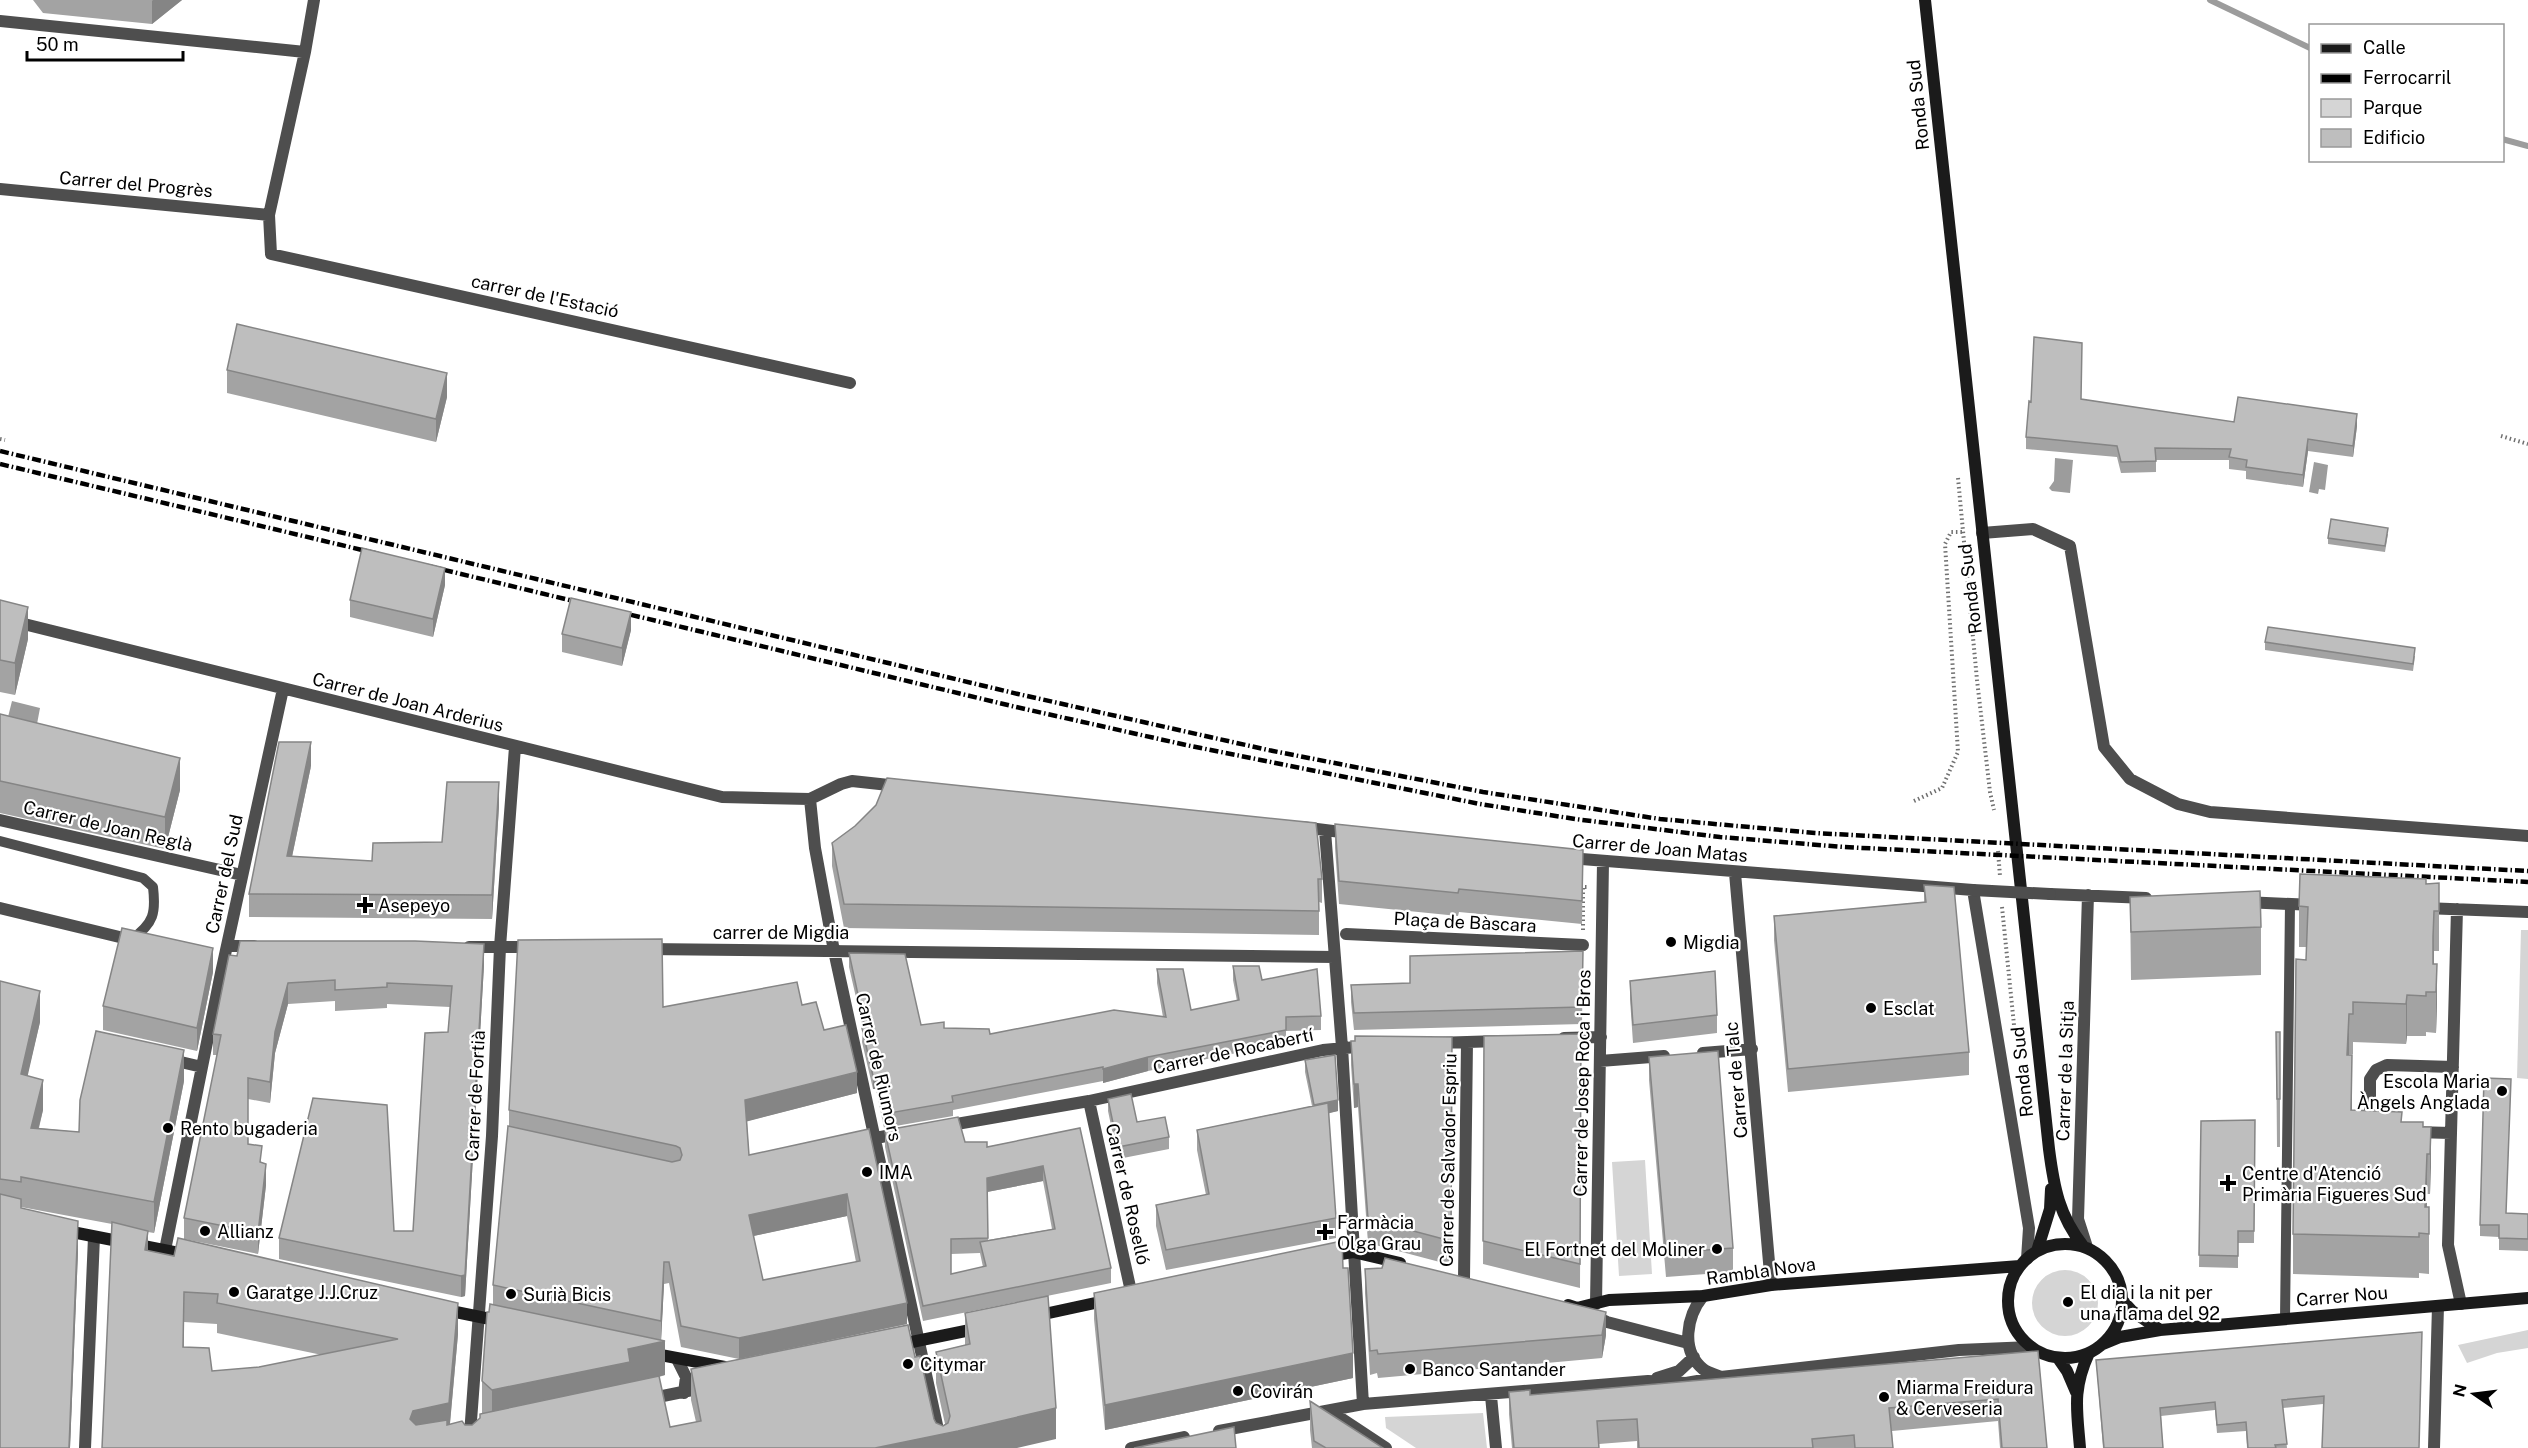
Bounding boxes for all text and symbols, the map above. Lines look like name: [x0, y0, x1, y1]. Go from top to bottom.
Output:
scale bar: [27, 24, 183, 62]
legend: [2309, 24, 2504, 162]
text: 50 m: [36, 34, 79, 55]
text: Calle: [2363, 37, 2406, 58]
street label: Ronda Sud: [1903, 59, 1933, 151]
text: Ferrocarril: [2363, 67, 2451, 88]
text: Parque: [2363, 97, 2423, 118]
text: Edificio: [2363, 127, 2425, 148]
street label: Carrer del Progrès: [58, 167, 214, 201]
street label: carrer de l'Estació: [469, 270, 621, 322]
street label: Ronda Sud: [1954, 543, 1986, 635]
street label: Carrer de Joan Arderius: [310, 668, 506, 736]
street label: Carrer de Joan Reglà: [21, 796, 195, 856]
street label: Carrer del Sud: [201, 812, 247, 936]
street label: Carrer de Joan Matas: [1571, 830, 1749, 866]
place label: Asepeyo: [378, 895, 450, 916]
marker: Asepeyo: [356, 896, 374, 914]
street label: Plaça de Bàscara: [1393, 908, 1537, 936]
street label: carrer de Migdia: [713, 922, 849, 943]
place label: Migdia: [1683, 932, 1740, 953]
marker: Migdia: [1664, 935, 1678, 949]
street label: Carrer de Josep Roca i Bros: [1570, 969, 1594, 1197]
street label: Carrer de Riumors: [852, 991, 906, 1143]
place label: Esclat: [1883, 998, 1935, 1019]
street label: Carrer de la Sitja: [2052, 1000, 2078, 1142]
marker: Esclat: [1864, 1001, 1878, 1015]
street label: Carrer de Talc: [1720, 1021, 1752, 1139]
street label: Carrer de Rocabertí: [1151, 1024, 1316, 1078]
street label: Ronda Sud: [2007, 1026, 2037, 1118]
street label: Carrer de Fortià: [461, 1030, 489, 1162]
street label: Carrer de Salvador Espriu: [1436, 1053, 1460, 1267]
place label: Escola Maria Àngels Anglada: [2357, 1071, 2490, 1113]
marker: Escola Maria Àngels Anglada: [2495, 1084, 2509, 1098]
place label: Rento bugaderia: [180, 1118, 318, 1139]
marker: Rento bugaderia: [161, 1121, 175, 1135]
street label: Carrer de Roselló: [1102, 1121, 1154, 1267]
place label: IMA: [879, 1162, 913, 1183]
place label: Centre d'Atenció Primària Figueres Sud: [2242, 1163, 2427, 1205]
marker: IMA: [860, 1165, 874, 1179]
marker: Centre d'Atenció Primària Figueres Sud: [2219, 1174, 2237, 1192]
place label: Farmàcia Olga Grau: [1337, 1212, 1421, 1254]
place label: Allianz: [217, 1221, 274, 1242]
marker: Allianz: [198, 1224, 212, 1238]
marker: Farmàcia Olga Grau: [1318, 1225, 1332, 1239]
place label: El Fortnet del Moliner: [1524, 1239, 1705, 1260]
marker: El Fortnet del Moliner: [1710, 1242, 1724, 1256]
street label: Rambla Nova: [1705, 1253, 1817, 1289]
place label: Garatge J.J.Cruz: [246, 1282, 378, 1303]
place label: El dia i la nit per una flama del 92: [2080, 1282, 2220, 1324]
street label: Carrer Nou: [2295, 1282, 2389, 1310]
place label: Surià Bicis: [523, 1284, 611, 1305]
marker: Garatge J.J.Cruz: [227, 1285, 241, 1299]
marker: Surià Bicis: [504, 1287, 518, 1301]
marker: El dia i la nit per una flama del 92: [2061, 1295, 2075, 1309]
place label: Citymar: [920, 1354, 986, 1375]
marker: Citymar: [901, 1357, 915, 1371]
place label: Banco Santander: [1422, 1359, 1566, 1380]
marker: Banco Santander: [1403, 1362, 1417, 1376]
north arrow: [2444, 1364, 2504, 1424]
place label: Miarma Freidura & Cerveseria: [1896, 1377, 2033, 1419]
place label: Covirán: [1250, 1381, 1313, 1402]
text: N: [2449, 1382, 2471, 1399]
marker: Covirán: [1231, 1384, 1245, 1398]
marker: Miarma Freidura & Cerveseria: [1877, 1390, 1891, 1404]

